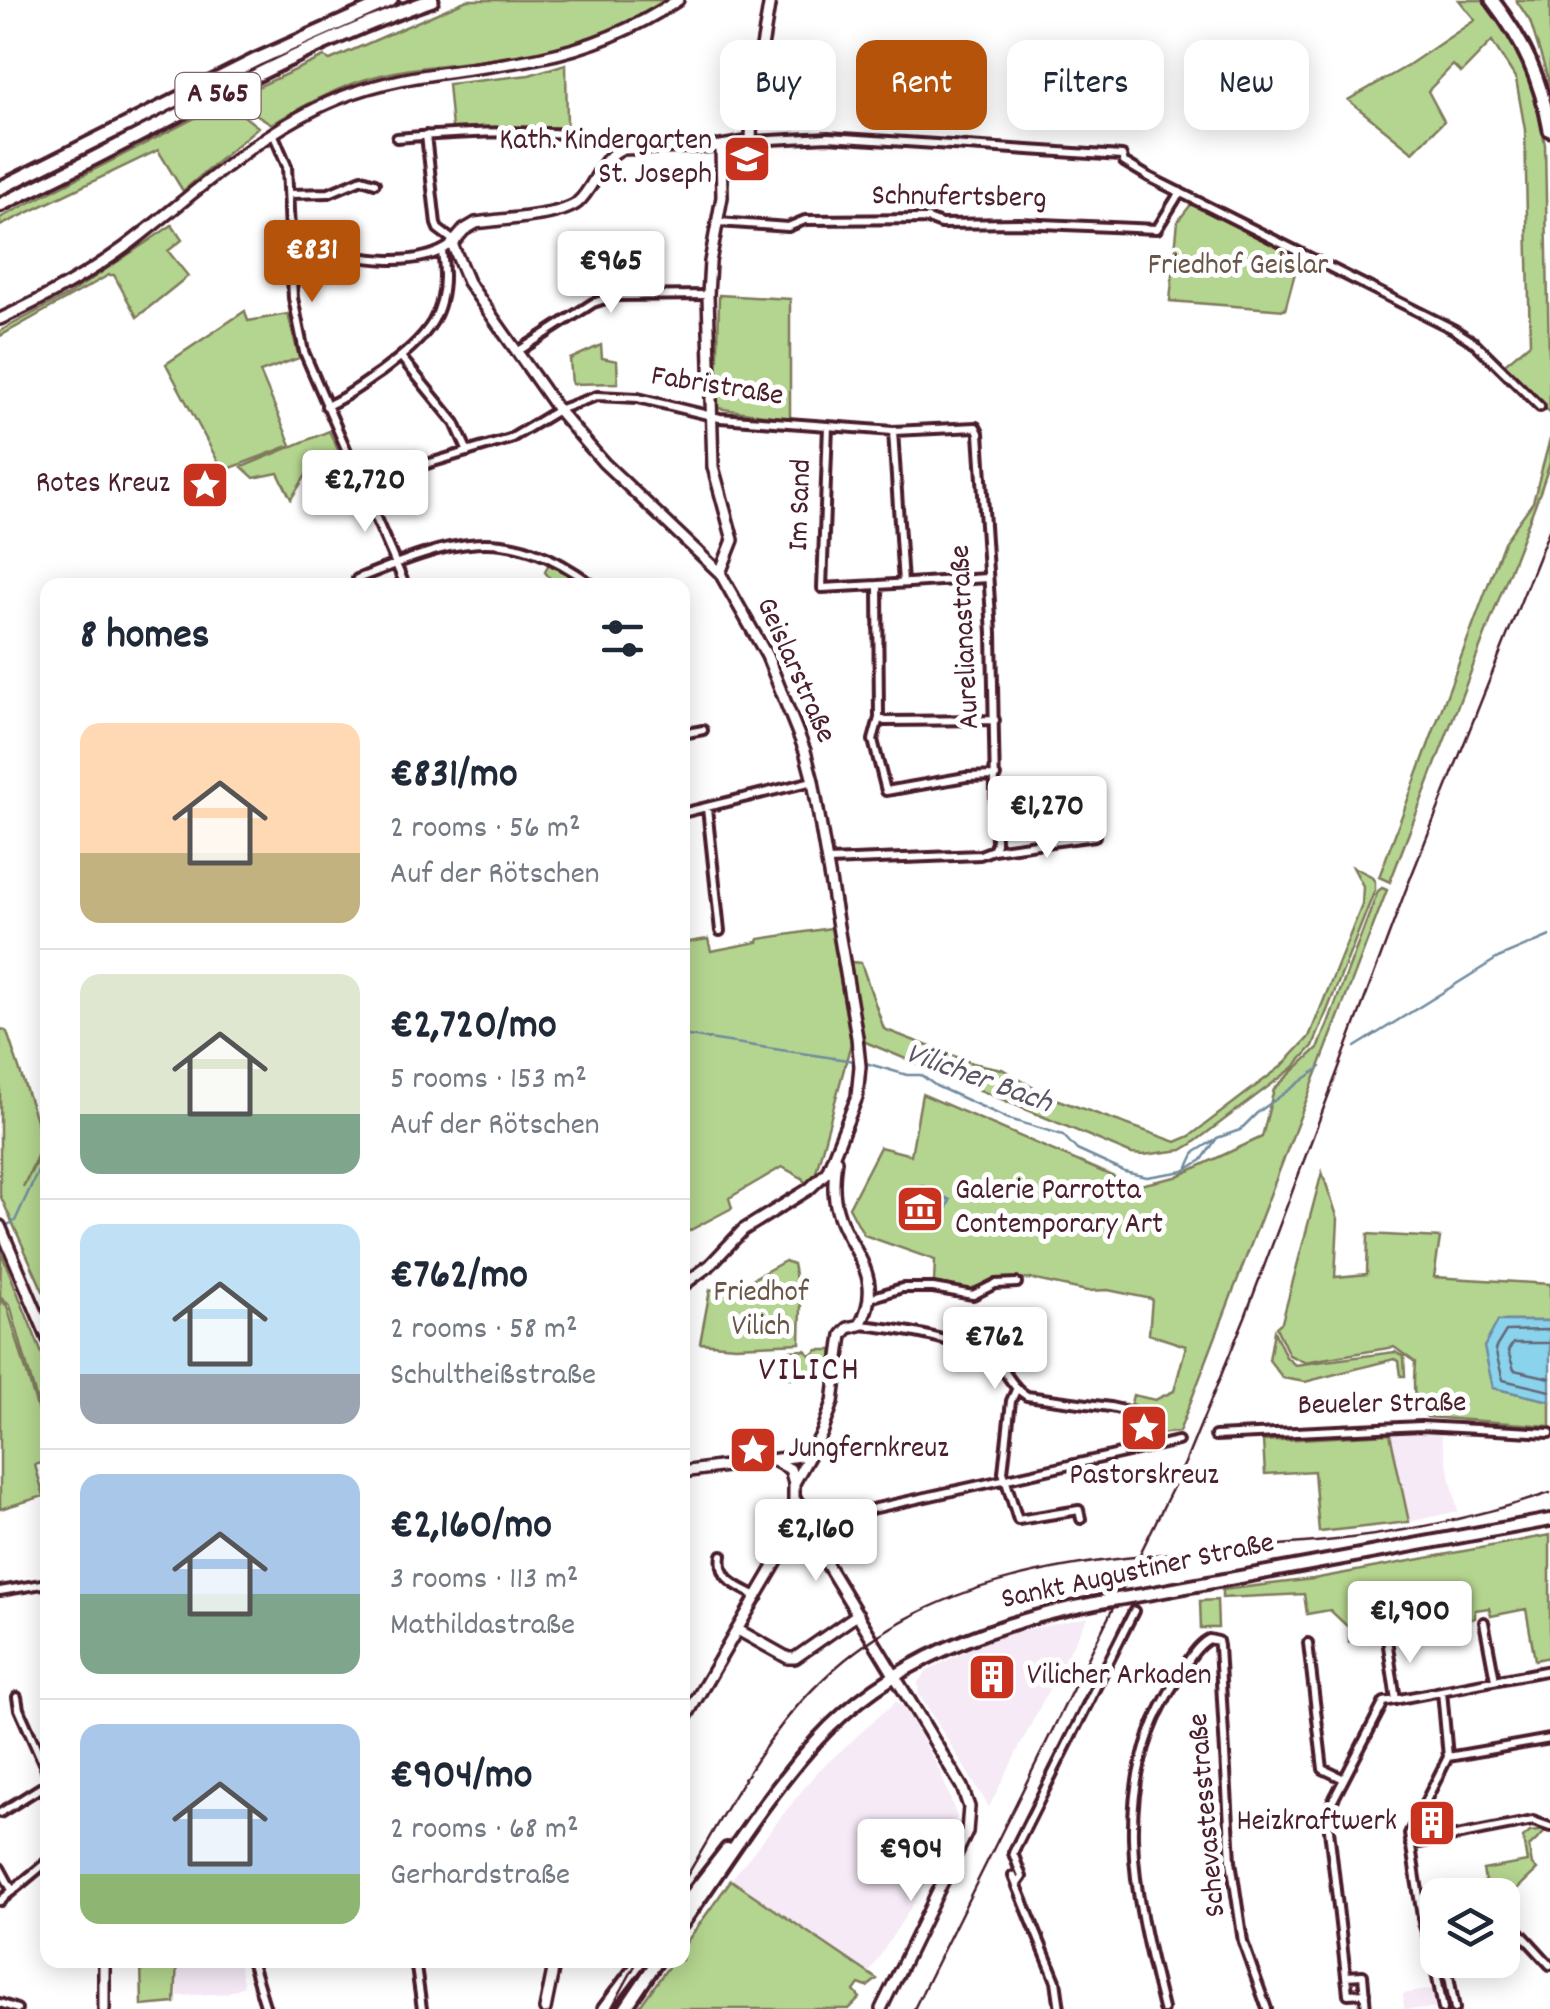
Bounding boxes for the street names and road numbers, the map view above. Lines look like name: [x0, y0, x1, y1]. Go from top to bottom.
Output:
road number: A 565: [176, 73, 260, 119]
street label: Schnufertsberg: [871, 176, 1047, 222]
street label: Fabristraße: [648, 356, 786, 420]
street label: Im Sand: [779, 458, 825, 552]
street label: Aurelianastraße: [941, 544, 993, 730]
street label: Geislarstraße: [743, 591, 845, 751]
street label: Beueler Straße: [1297, 1383, 1467, 1429]
street label: Sankt Augustiner Straße: [998, 1523, 1278, 1623]
street label: Schevastesstraße: [1179, 1711, 1239, 1919]

